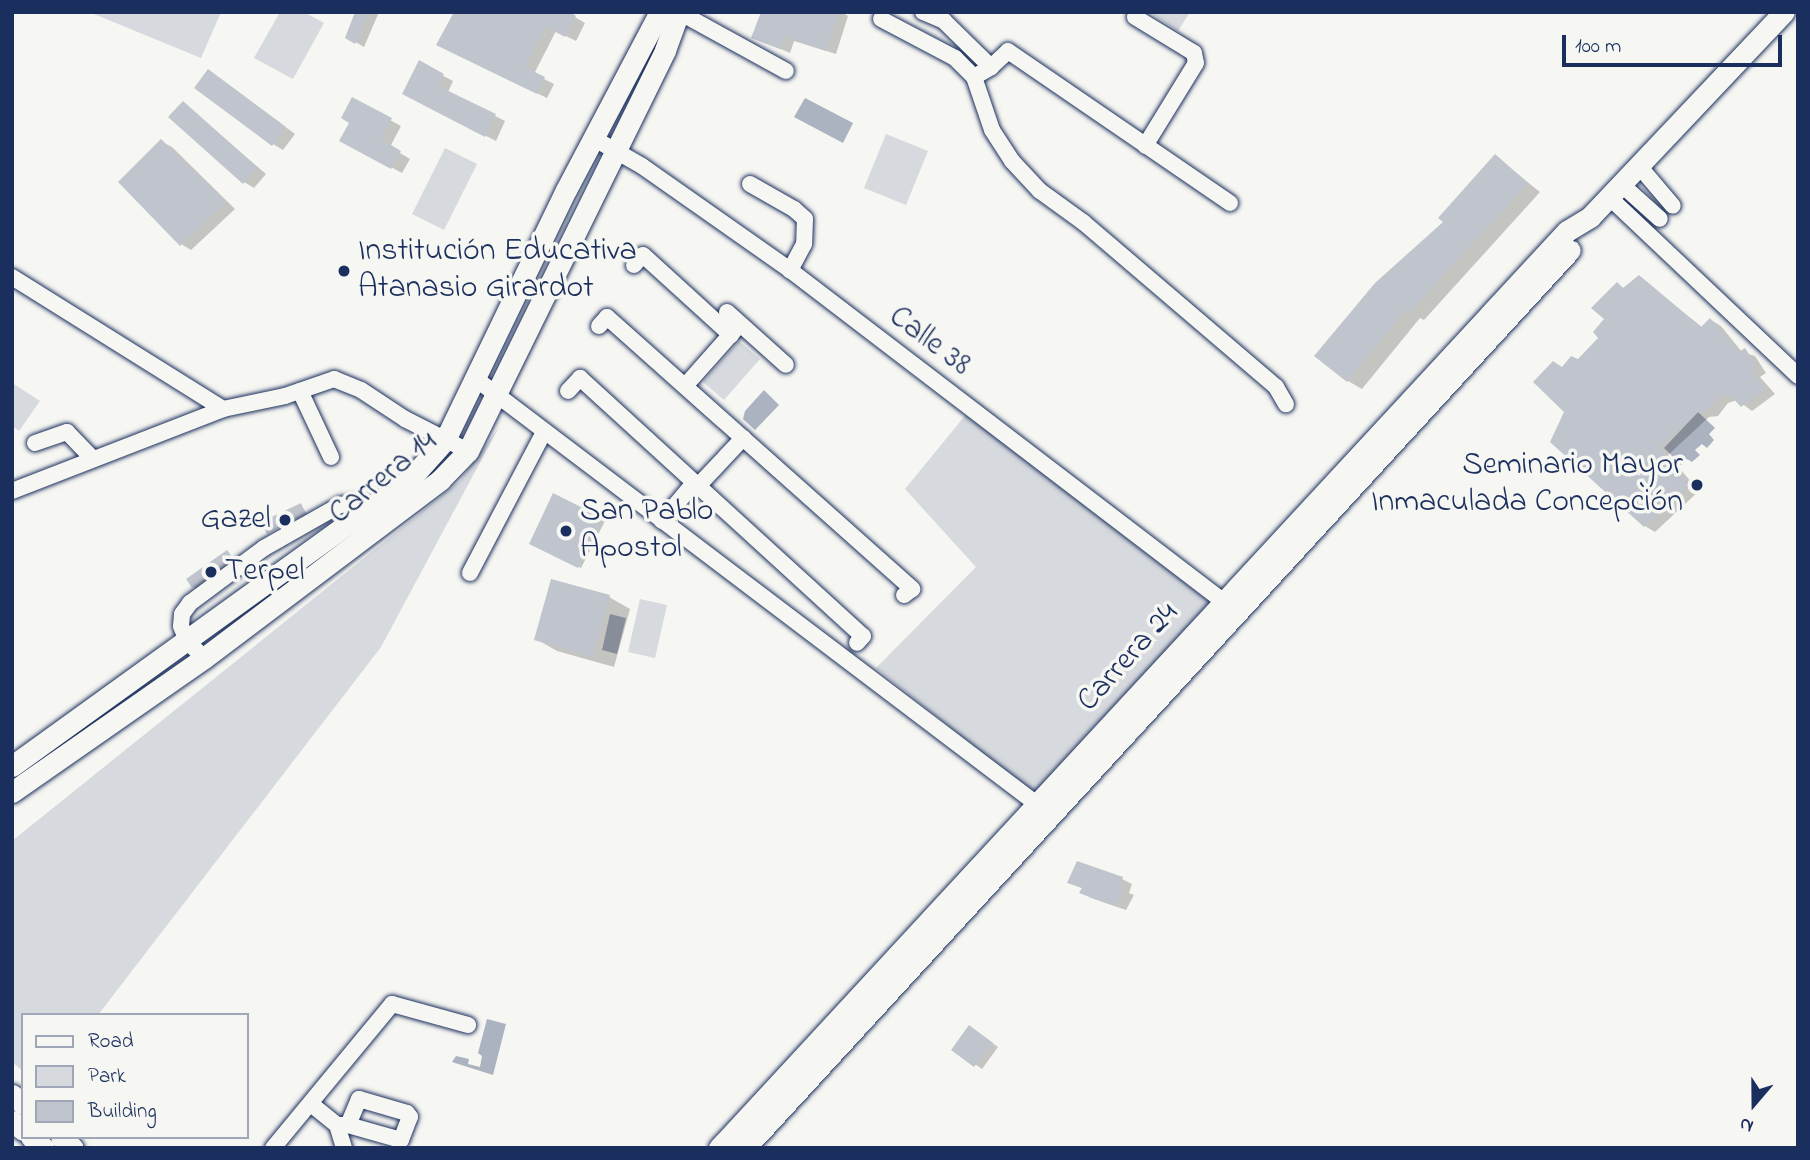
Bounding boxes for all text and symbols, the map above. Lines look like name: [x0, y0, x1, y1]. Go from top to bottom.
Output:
scale bar: [1565, 21, 1786, 65]
text: 100 m: [1575, 32, 1621, 62]
place label: Institución Educativa Atanasio Girardot: [358, 234, 637, 309]
marker: Institución Educativa Atanasio Girardot: [336, 263, 352, 279]
street label: Calle 38: [880, 299, 978, 385]
street label: Carrera 14: [322, 424, 446, 534]
place label: Seminario Mayor Inmaculada Concepción: [1371, 448, 1683, 523]
marker: Seminario Mayor Inmaculada Concepción: [1689, 477, 1705, 493]
place label: San Pablo Apostol: [580, 494, 713, 569]
place label: Gazel: [201, 501, 271, 539]
marker: Gazel: [277, 512, 293, 528]
marker: San Pablo Apostol: [558, 523, 574, 539]
place label: Terpel: [225, 553, 305, 591]
marker: Terpel: [203, 564, 219, 580]
street label: Carrera 24: [1070, 596, 1188, 720]
legend: [21, 1013, 248, 1139]
text: Road: [88, 1027, 134, 1057]
text: Park: [88, 1062, 126, 1092]
north arrow: [1719, 1069, 1789, 1139]
text: Building: [88, 1097, 157, 1127]
text: N: [1736, 1109, 1757, 1139]

